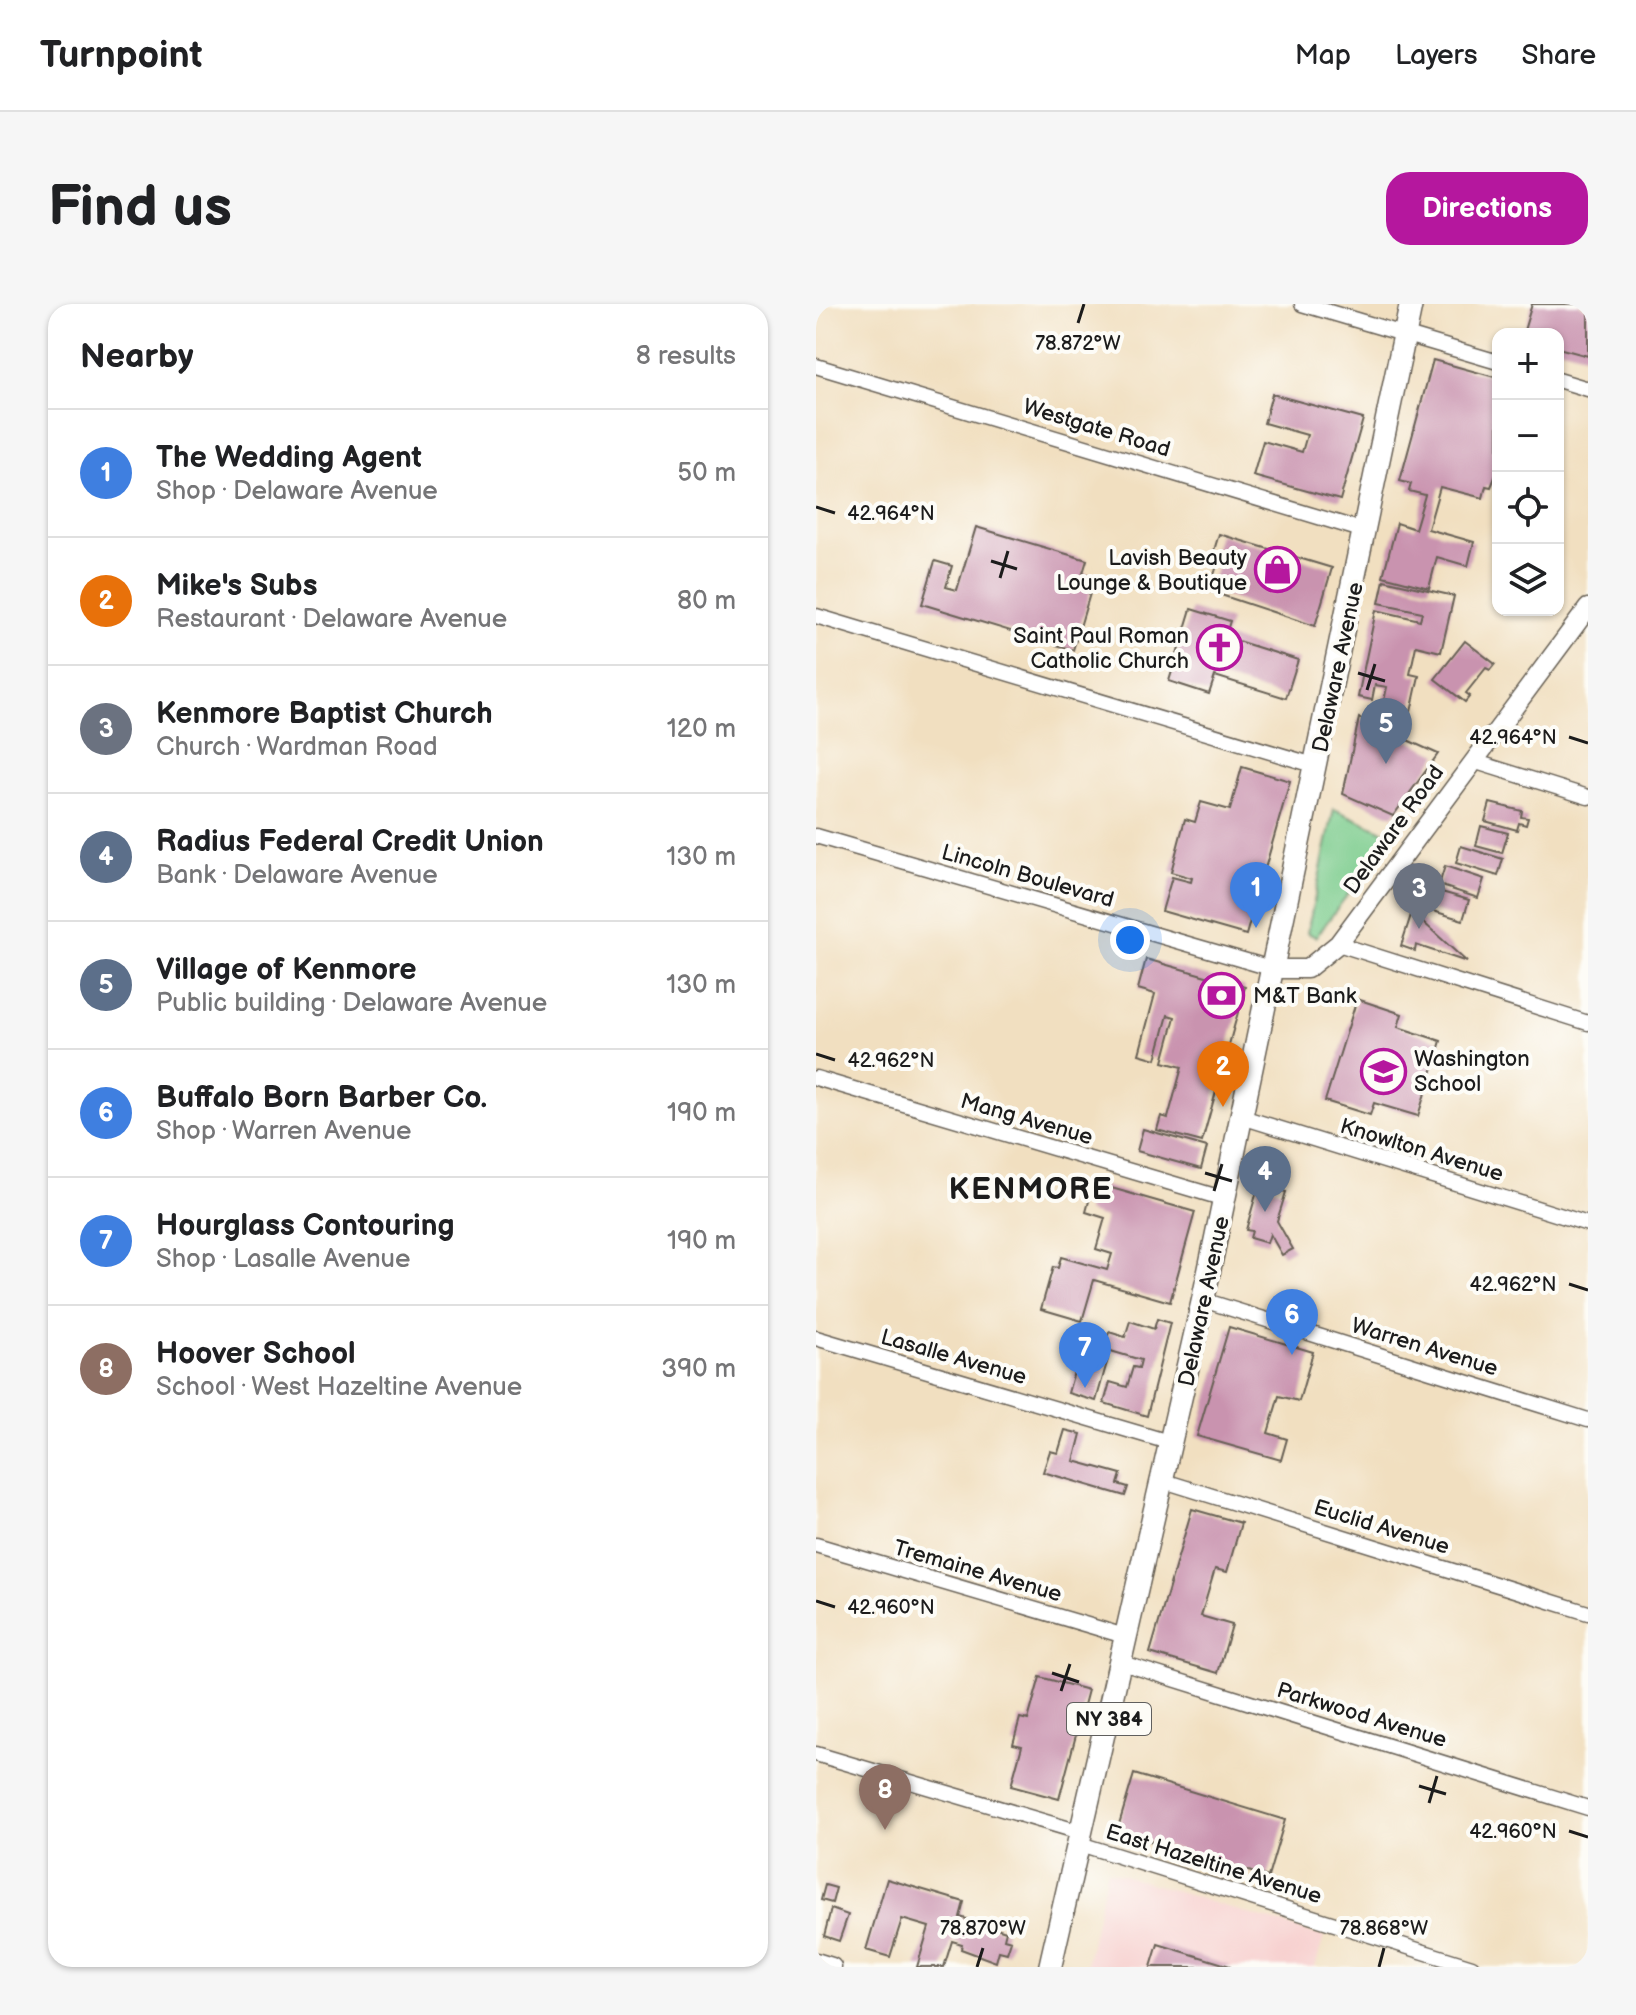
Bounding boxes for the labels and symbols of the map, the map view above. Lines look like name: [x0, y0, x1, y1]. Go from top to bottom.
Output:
text: 78.872°W: [1035, 332, 1121, 356]
street label: Westgate Road: [1020, 393, 1173, 464]
text: 42.964°N: [847, 502, 935, 526]
place label: Lavish Beauty Lounge & Boutique: [1056, 545, 1247, 597]
shop icon: Lavish Beauty Lounge & Boutique: [1254, 546, 1302, 594]
street label: Delaware Avenue: [1307, 580, 1370, 755]
place label: Saint Paul Roman Catholic Church: [1013, 623, 1189, 675]
church icon: Saint Paul Roman Catholic Church: [1196, 624, 1244, 672]
pin: 5: [1360, 698, 1412, 764]
text: 42.964°N: [1469, 726, 1557, 750]
street label: Delaware Road: [1338, 760, 1450, 900]
street label: Lincoln Boulevard: [938, 839, 1117, 914]
pin: 1: [1230, 862, 1282, 928]
pin: 3: [1393, 863, 1445, 929]
your location: [1110, 920, 1150, 960]
bank icon: M&T Bank: [1198, 971, 1246, 1019]
place label: M&T Bank: [1253, 983, 1357, 1010]
pin: 2: [1197, 1041, 1249, 1107]
place label: Washington School: [1414, 1046, 1530, 1098]
school or university icon: Washington School: [1359, 1047, 1407, 1095]
text: 42.962°N: [847, 1049, 935, 1073]
street label: Mang Avenue: [957, 1088, 1096, 1151]
street label: Knowlton Avenue: [1337, 1113, 1507, 1188]
pin: 4: [1239, 1146, 1291, 1212]
district label: KENMORE: [949, 1172, 1113, 1208]
street label: Delaware Avenue: [1173, 1214, 1236, 1389]
text: 42.962°N: [1469, 1273, 1557, 1297]
pin: 6: [1266, 1289, 1318, 1355]
street label: Warren Avenue: [1348, 1312, 1501, 1383]
pin: 7: [1059, 1322, 1111, 1388]
street label: Lasalle Avenue: [878, 1324, 1030, 1391]
street label: Euclid Avenue: [1311, 1494, 1453, 1561]
street label: Tremaine Avenue: [890, 1535, 1065, 1608]
text: 42.960°N: [847, 1596, 935, 1620]
street label: Parkwood Avenue: [1273, 1677, 1450, 1754]
road number: NY 384: [1067, 1703, 1151, 1735]
pin: 8: [859, 1764, 911, 1830]
street label: East Hazeltine Avenue: [1102, 1819, 1325, 1910]
text: 42.960°N: [1469, 1820, 1557, 1844]
text: 78.870°W: [940, 1917, 1026, 1941]
text: 78.868°W: [1340, 1917, 1428, 1941]

